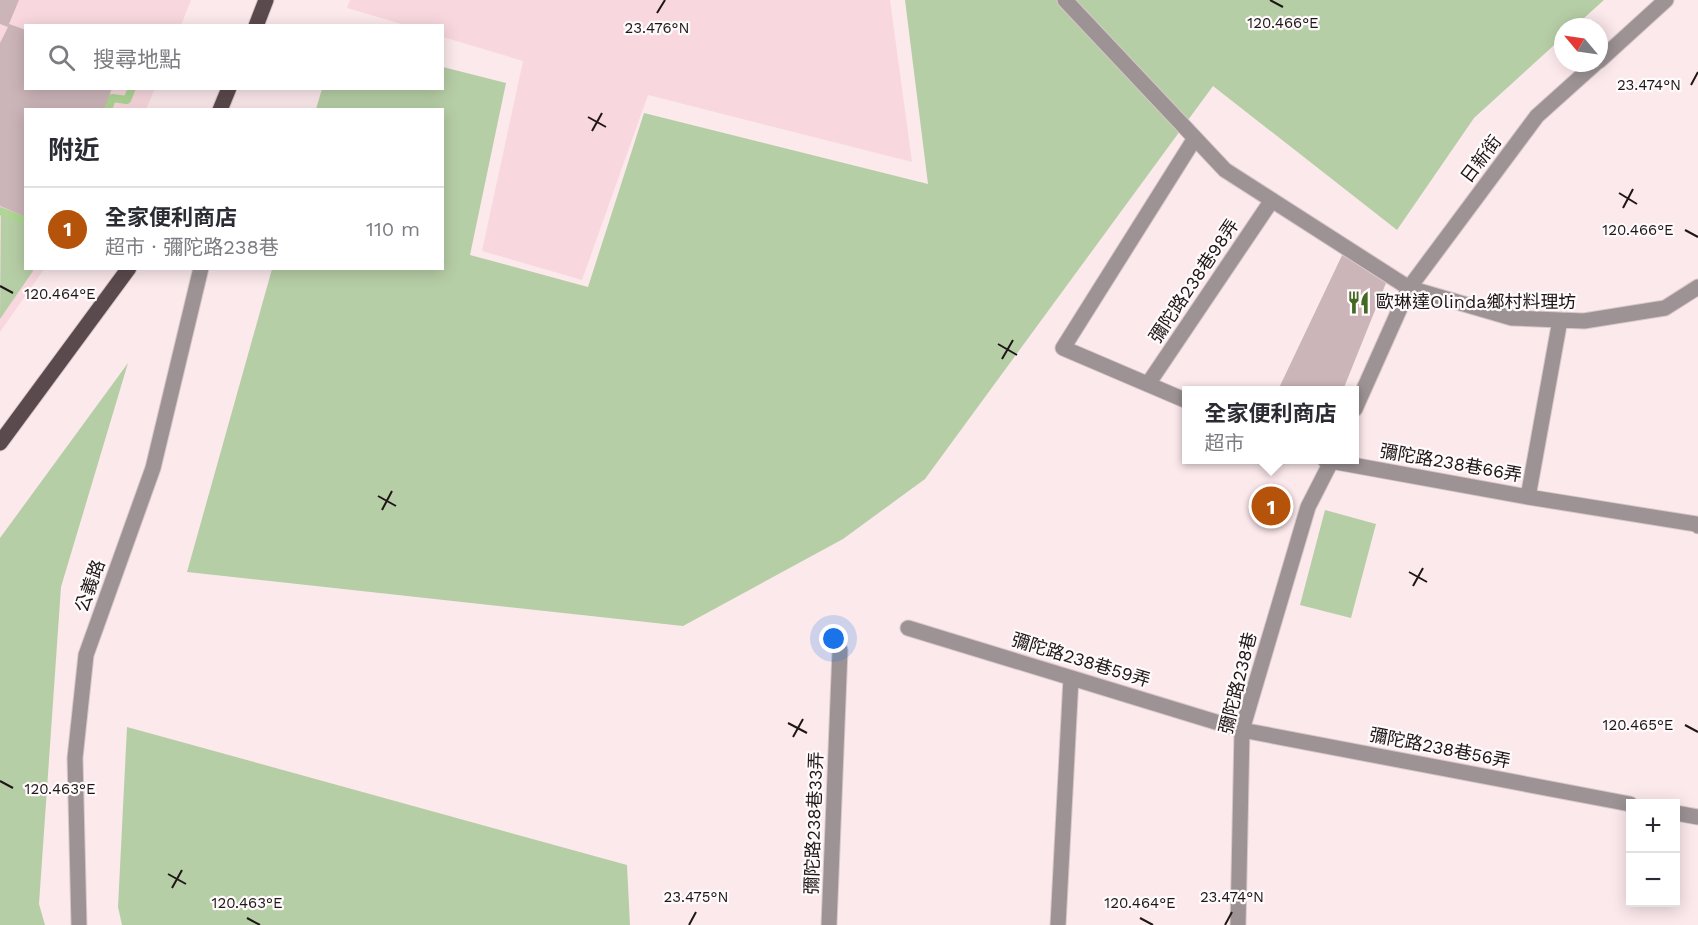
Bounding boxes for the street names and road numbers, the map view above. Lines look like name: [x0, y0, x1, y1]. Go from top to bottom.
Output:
street label: 日新街: [1456, 131, 1505, 187]
street label: 彌陀路238巷98弄: [1145, 215, 1243, 346]
street label: 彌陀路238巷66弄: [1378, 440, 1524, 485]
street label: 公義路: [70, 557, 109, 615]
street label: 彌陀路238巷59弄: [1009, 628, 1153, 691]
street label: 彌陀路238巷: [1215, 630, 1260, 736]
street label: 彌陀路238巷56弄: [1368, 724, 1513, 772]
street label: 彌陀路238巷33弄: [801, 751, 826, 895]

